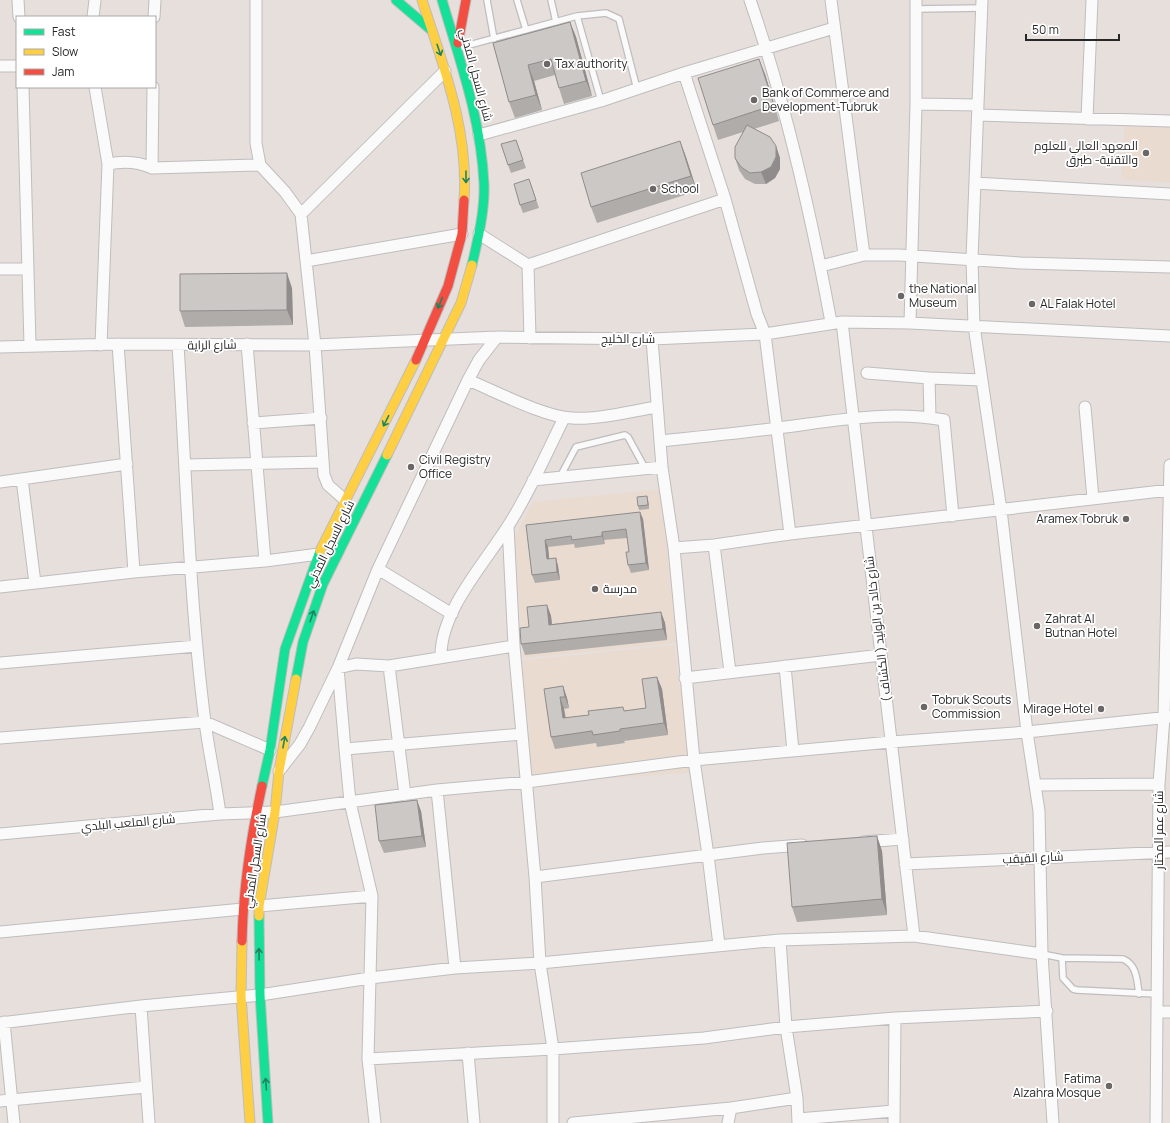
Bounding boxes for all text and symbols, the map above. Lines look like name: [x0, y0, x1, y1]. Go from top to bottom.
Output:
legend: [16, 16, 156, 88]
scale bar: [1026, 16, 1119, 42]
text: 50 m: [1032, 21, 1059, 38]
text: Fast: [52, 23, 76, 40]
street label: شارع السجل المدني: [454, 27, 497, 124]
text: Slow: [52, 43, 78, 60]
one-way arrow: [435, 44, 443, 56]
place label: Tax authority: [555, 55, 628, 72]
marker: Tax authority: [542, 59, 552, 69]
text: Jam: [52, 63, 74, 80]
place label: Bank of Commerce and Development-Tubruk: [762, 84, 889, 115]
marker: Bank of Commerce and Development-Tubruk: [749, 95, 759, 105]
place label: المعهد العالي للعلوم والتقنية- طبرق: [1034, 137, 1138, 168]
marker: المعهد العالي للعلوم والتقنية- طبرق: [1141, 148, 1151, 158]
one-way arrow: [462, 170, 470, 183]
place label: School: [661, 180, 699, 197]
marker: School: [648, 184, 658, 194]
place label: the National Museum: [909, 280, 977, 311]
marker: the National Museum: [896, 291, 906, 301]
place label: AL Falak Hotel: [1040, 295, 1116, 312]
one-way arrow: [436, 297, 443, 309]
marker: AL Falak Hotel: [1027, 299, 1037, 309]
street label: شارع الخليج: [601, 330, 655, 347]
street label: شارع الراية: [187, 336, 237, 353]
one-way arrow: [382, 415, 389, 427]
place label: Civil Registry Office: [419, 451, 491, 482]
marker: Civil Registry Office: [406, 462, 416, 472]
street label: شارع السجل المدني: [301, 497, 360, 591]
place label: Aramex Tobruk: [1036, 510, 1119, 527]
marker: Aramex Tobruk: [1121, 514, 1131, 524]
street label: شارع خالد بن الوليد ( الكشاف ): [860, 555, 895, 703]
place label: مدرسة: [603, 580, 637, 597]
marker: مدرسة: [590, 584, 600, 594]
one-way arrow: [308, 610, 316, 622]
place label: Zahrat Al Butnan Hotel: [1045, 610, 1117, 641]
marker: Zahrat Al Butnan Hotel: [1032, 621, 1042, 631]
place label: Tobruk Scouts Commission: [932, 691, 1011, 722]
place label: Mirage Hotel: [1023, 700, 1093, 717]
marker: Tobruk Scouts Commission: [919, 702, 929, 712]
marker: Mirage Hotel: [1096, 704, 1106, 714]
one-way arrow: [280, 736, 288, 749]
street label: شارع عمر المختار: [1150, 790, 1167, 870]
street label: شارع الملعب البلدي: [80, 810, 176, 837]
street label: شارع السجل المدني: [239, 812, 272, 910]
street label: شارع القيقب: [1002, 847, 1064, 868]
one-way arrow: [255, 948, 263, 961]
place label: Fatima Alzahra Mosque: [1013, 1070, 1101, 1101]
one-way arrow: [262, 1078, 269, 1091]
marker: Fatima Alzahra Mosque: [1104, 1081, 1114, 1091]

